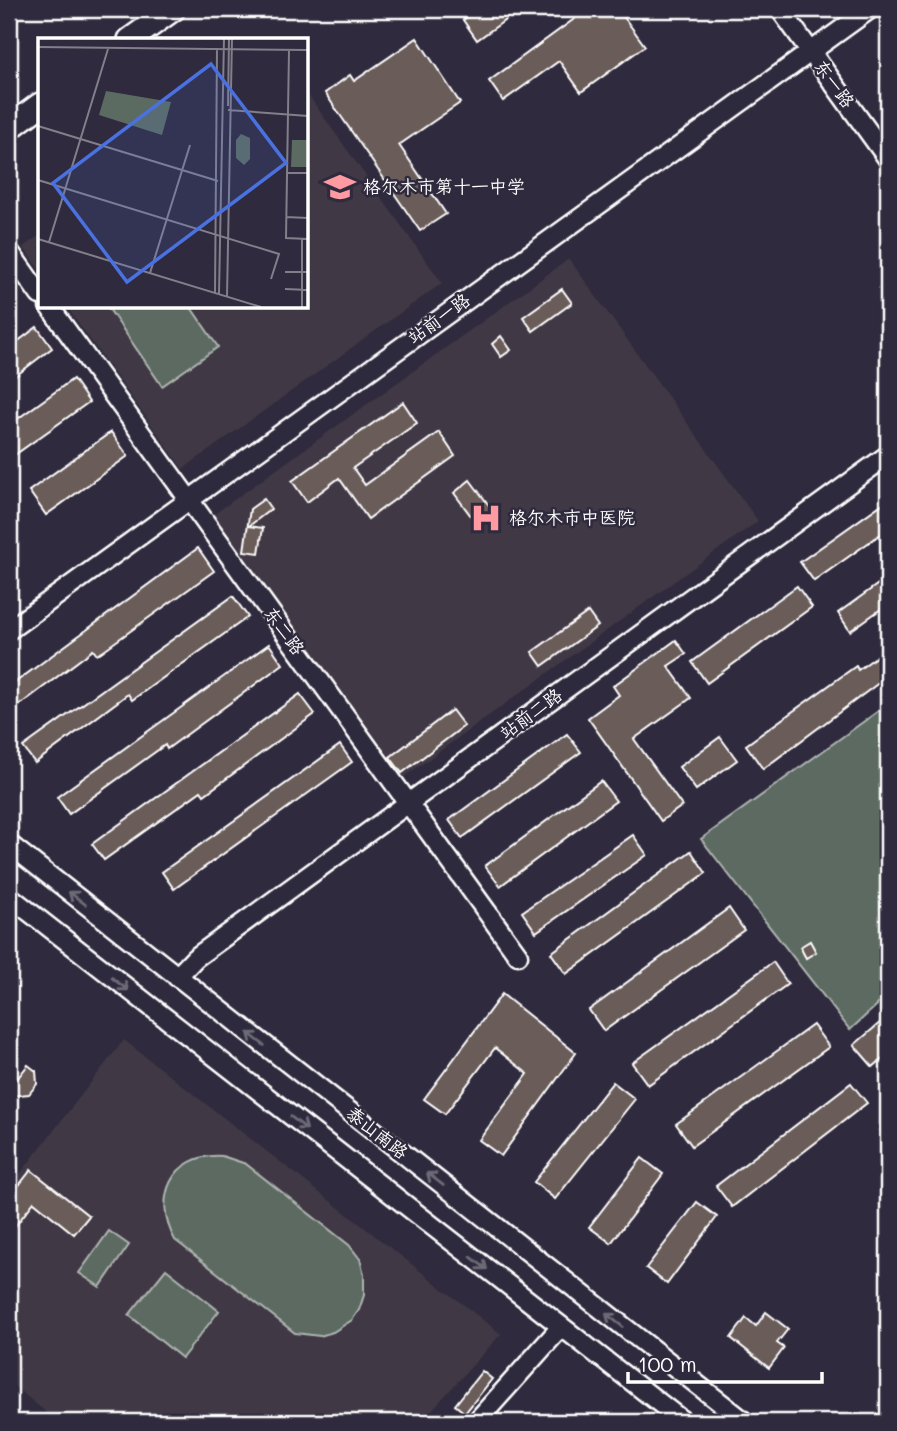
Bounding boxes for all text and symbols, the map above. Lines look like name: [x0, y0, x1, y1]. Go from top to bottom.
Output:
inset map: [38, 38, 308, 308]
street label: 东一路: [809, 55, 860, 112]
school or university icon: 格尔木市第十一中学: [323, 170, 357, 204]
place label: 格尔木市第十一中学: [363, 174, 525, 198]
street label: 站前一路: [402, 287, 475, 349]
hospital icon: 格尔木市中医院: [469, 501, 503, 535]
place label: 格尔木市中医院: [509, 505, 635, 529]
street label: 东二路: [259, 602, 310, 659]
street label: 站前二路: [494, 682, 567, 744]
one-way arrow: [69, 891, 87, 906]
one-way arrow: [110, 976, 129, 991]
one-way arrow: [248, 1031, 266, 1046]
street label: 泰山南路: [342, 1101, 413, 1164]
one-way arrow: [290, 1116, 308, 1131]
one-way arrow: [427, 1172, 445, 1187]
one-way arrow: [469, 1256, 488, 1271]
one-way arrow: [606, 1312, 624, 1327]
scale bar: [628, 1340, 822, 1384]
text: 100 m: [638, 1350, 697, 1377]

